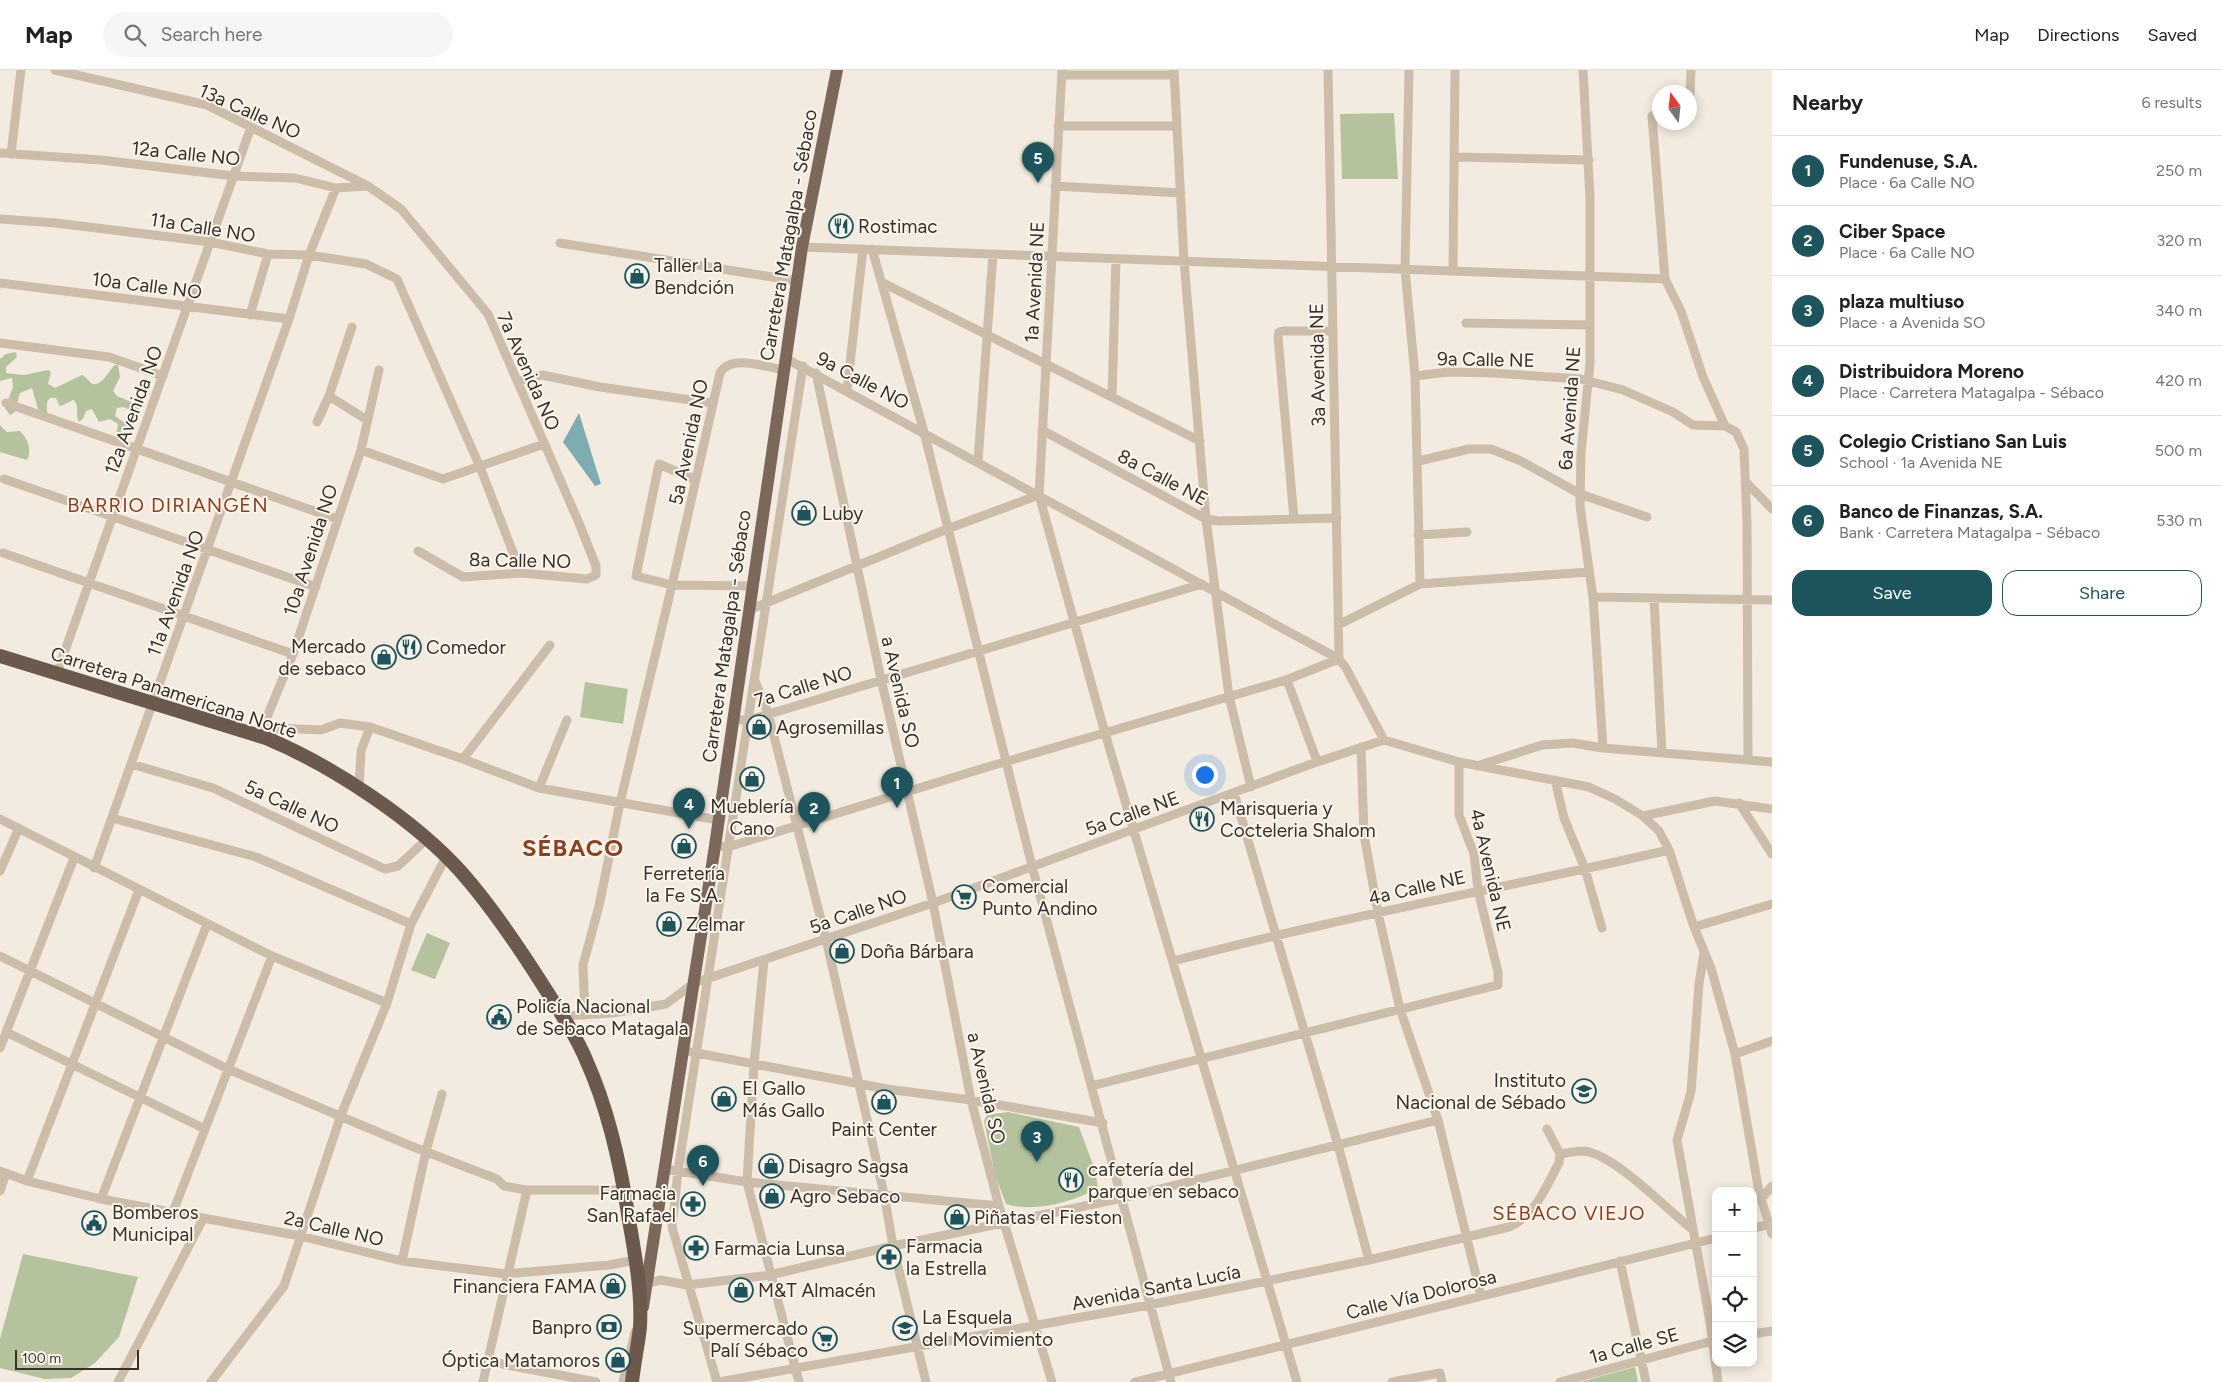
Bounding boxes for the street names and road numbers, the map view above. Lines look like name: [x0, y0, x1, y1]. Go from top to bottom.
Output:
street label: 13a Calle NO: [195, 79, 304, 144]
street label: Carretera Matagalpa - Sébaco: [755, 108, 822, 363]
street label: 12a Calle NO: [130, 136, 241, 171]
street label: 11a Calle NO: [149, 208, 257, 247]
street label: 1a Avenida NE: [1020, 221, 1049, 343]
street label: 10a Calle NO: [91, 267, 203, 304]
street label: 3a Avenida NE: [1305, 303, 1330, 427]
street label: 7a Avenida NO: [492, 308, 565, 434]
street label: 12a Avenida NO: [99, 343, 167, 478]
street label: 6a Avenida NE: [1554, 345, 1585, 471]
street label: 9a Calle NO: [813, 346, 913, 414]
street label: 9a Calle NE: [1437, 347, 1535, 372]
street label: 5a Avenida NO: [664, 377, 713, 507]
street label: 8a Calle NE: [1114, 444, 1212, 511]
street label: 10a Avenida NO: [278, 481, 343, 619]
street label: Carretera Matagalpa - Sébaco: [697, 508, 756, 764]
street label: 11a Avenida NO: [142, 527, 209, 659]
street label: 8a Calle NO: [469, 548, 571, 573]
street label: a Avenida SO: [876, 634, 925, 750]
street label: Carretera Panamericana Norte: [48, 642, 300, 743]
street label: 7a Calle NO: [752, 661, 855, 712]
street label: 5a Calle NO: [241, 775, 343, 838]
street label: 5a Calle NE: [1082, 786, 1182, 841]
street label: 4a Avenida NE: [1465, 806, 1516, 934]
street label: 4a Calle NE: [1366, 865, 1468, 910]
street label: 5a Calle NO: [806, 884, 910, 939]
street label: a Avenida SO: [962, 1030, 1011, 1146]
street label: 2a Calle NO: [282, 1206, 386, 1251]
street label: Avenida Santa Lucía: [1070, 1260, 1242, 1315]
street label: Calle Vía Dolorosa: [1344, 1265, 1499, 1324]
street label: 1a Calle SE: [1587, 1322, 1682, 1368]

